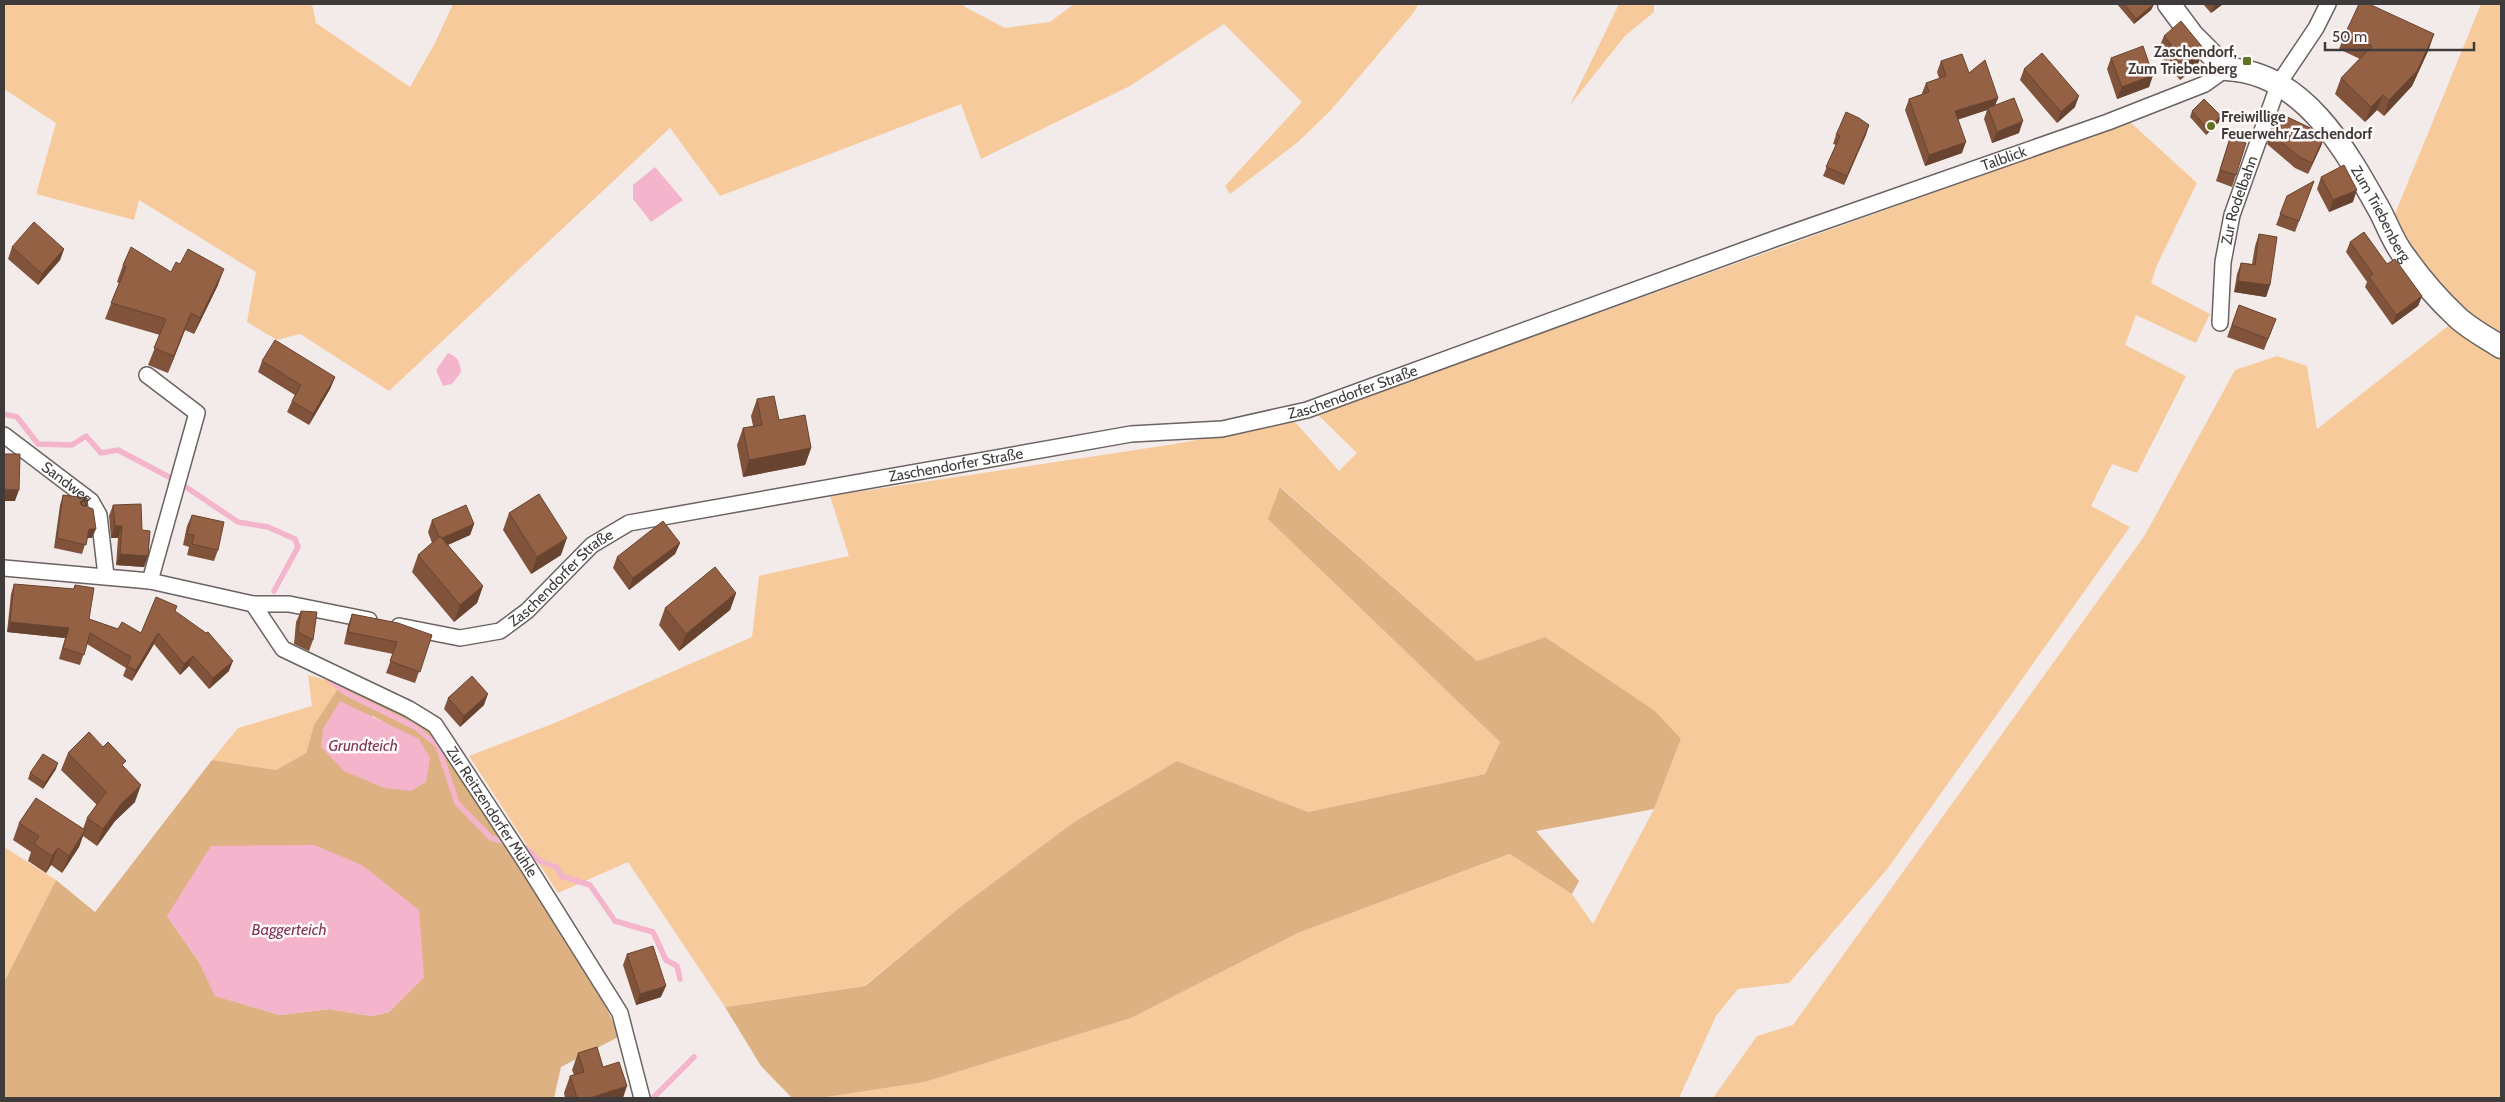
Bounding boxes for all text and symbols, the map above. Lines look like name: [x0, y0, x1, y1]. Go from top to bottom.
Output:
scale bar: [2325, 20, 2474, 52]
text: 50 m: [2332, 28, 2367, 46]
place label: Zaschendorf, Zum Triebenberg: [2128, 43, 2237, 78]
marker: Zaschendorf, Zum Triebenberg: [2241, 55, 2253, 67]
place label: Freiwillige Feuerwehr Zaschendorf: [2221, 108, 2372, 143]
marker: Freiwillige Feuerwehr Zaschendorf: [2205, 120, 2217, 132]
street label: Talblick: [1979, 142, 2029, 175]
street label: Zur Rodelbahn: [2217, 153, 2261, 246]
street label: Zum Triebenberg: [2347, 162, 2415, 266]
street label: Zaschendorfer Straße: [1286, 361, 1420, 423]
street label: Zaschendorfer Straße: [887, 444, 1025, 486]
street label: Sandweg: [38, 458, 96, 508]
street label: Zaschendorfer Straße: [505, 525, 617, 630]
water label: Grundteich: [328, 736, 398, 755]
street label: Zur Reitzendorfer Mühle: [443, 743, 542, 881]
water label: Baggerteich: [252, 920, 327, 939]

